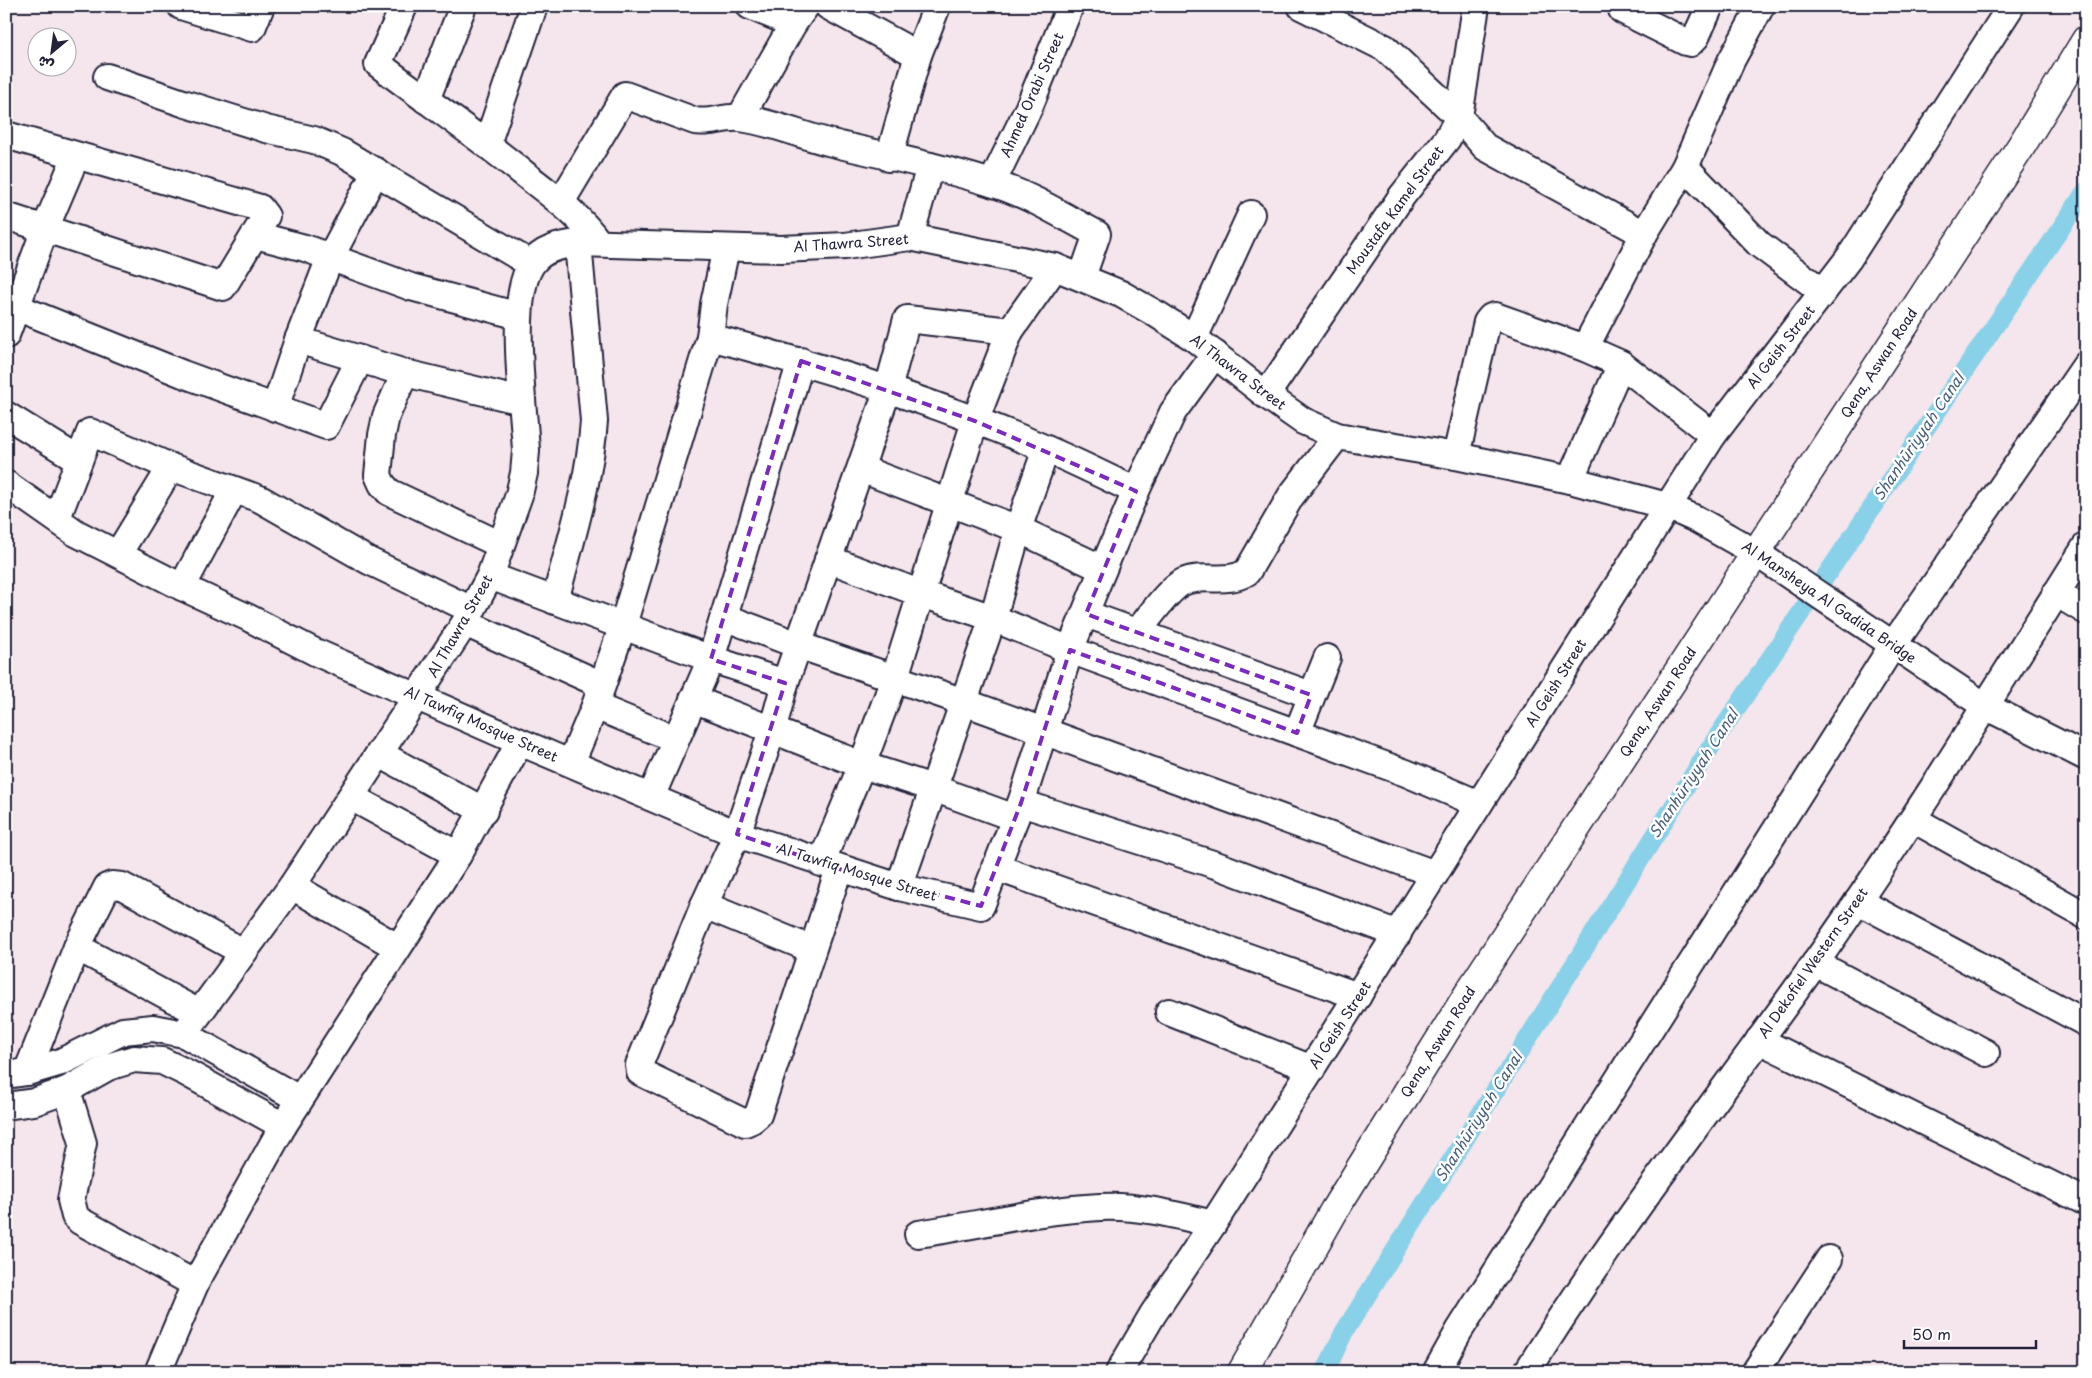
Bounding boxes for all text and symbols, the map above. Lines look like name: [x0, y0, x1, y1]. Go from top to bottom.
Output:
north arrow: [28, 28, 78, 78]
street label: Ahmed Orabi Street: [995, 29, 1069, 161]
text: ش: [34, 51, 57, 77]
street label: Moustafa Kamel Street: [1341, 141, 1449, 278]
street label: Al Thawra Street: [793, 228, 910, 257]
street label: Al Geish Street: [1741, 300, 1820, 393]
street label: Qena, Aswan Road: [1835, 304, 1922, 422]
street label: Al Thawra Street: [1186, 328, 1291, 415]
water label: Shanhūriyyah Canal: [1866, 365, 1971, 505]
street label: Al Mansheya Al Gadida Bridge: [1738, 535, 1921, 668]
street label: Al Thawra Street: [422, 570, 498, 681]
street label: Al Geish Street: [1520, 634, 1591, 731]
street label: Qena, Aswan Road: [1614, 643, 1701, 761]
street label: Al Tawfiq Mosque Street: [401, 680, 562, 767]
water label: Shanhūriyyah Canal: [1642, 702, 1745, 842]
street label: Al Tawfiq Mosque Street: [775, 837, 940, 906]
street label: Al Dekofiel Western Street: [1753, 883, 1873, 1042]
street label: Al Geish Street: [1303, 977, 1376, 1073]
street label: Qena, Aswan Road: [1395, 982, 1480, 1101]
water label: Shanhūriyyah Canal: [1428, 1044, 1529, 1186]
scale bar: [1904, 1318, 2037, 1350]
text: 50 m: [1912, 1322, 1951, 1345]

